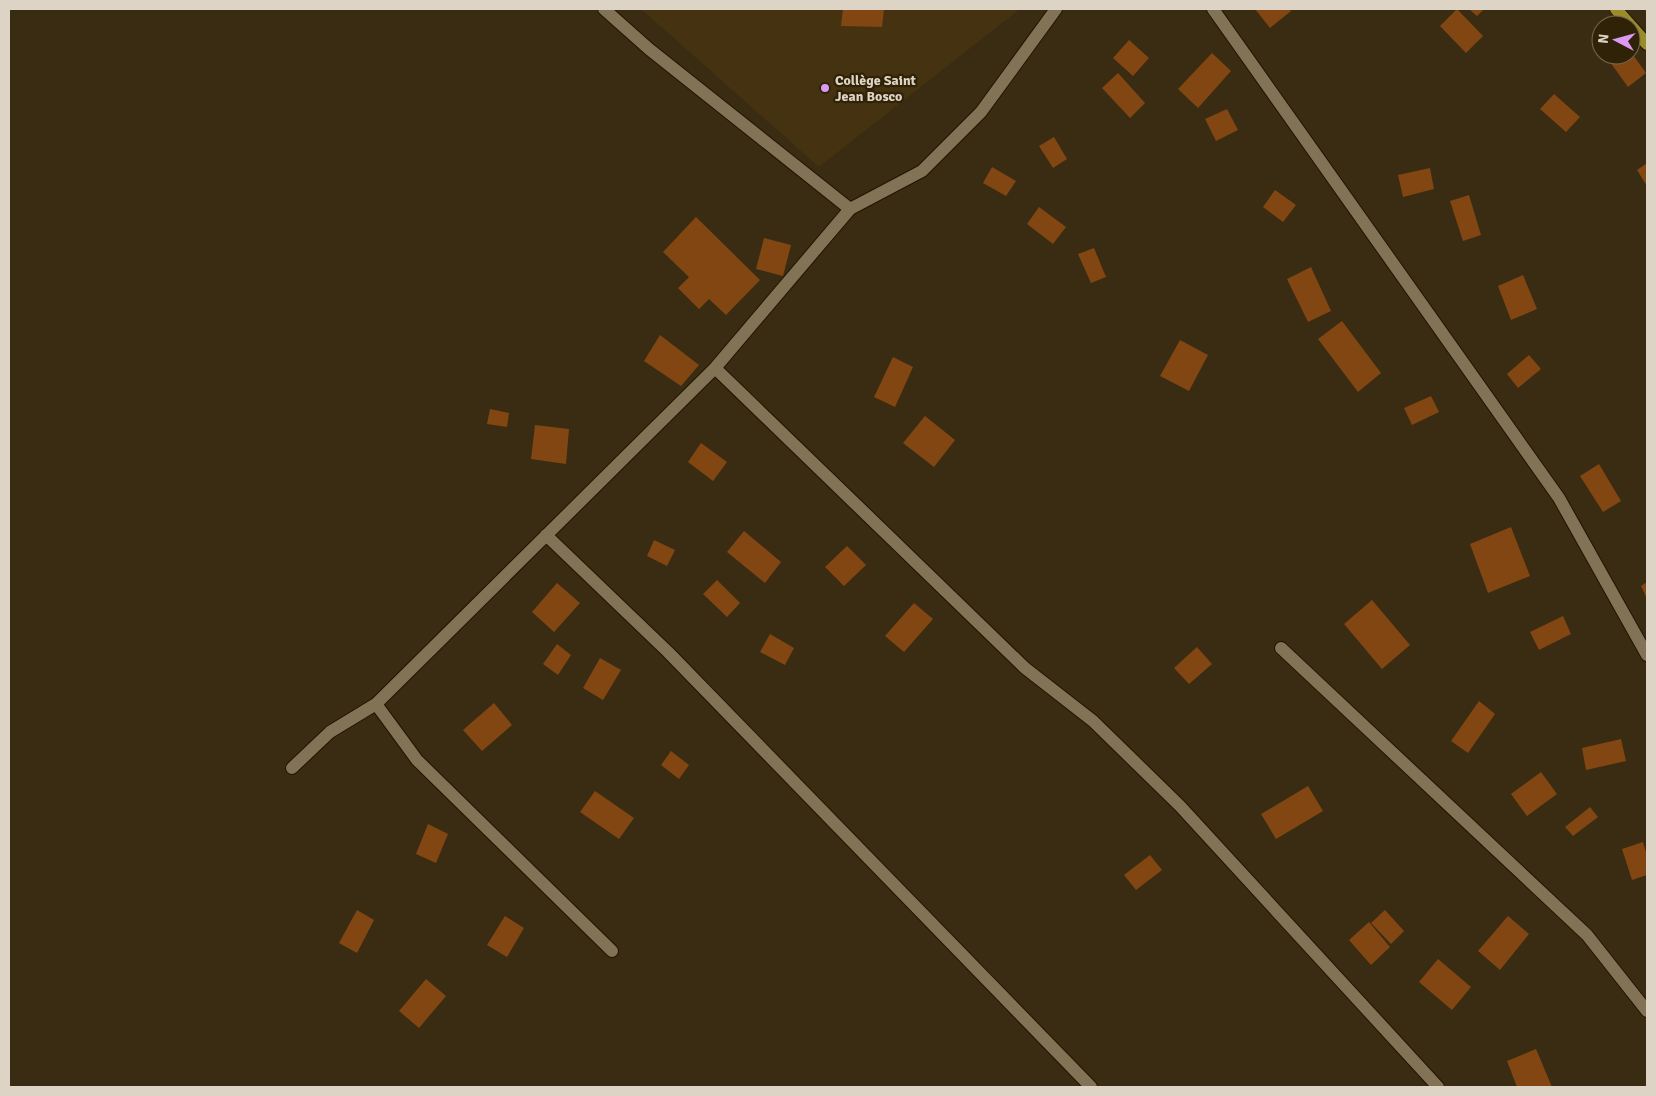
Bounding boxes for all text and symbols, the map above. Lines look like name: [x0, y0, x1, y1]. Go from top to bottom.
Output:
north arrow: [1591, 15, 1641, 65]
text: N: [1595, 33, 1613, 44]
place label: Collège Saint Jean Bosco: [835, 72, 917, 105]
marker: Collège Saint Jean Bosco: [819, 82, 831, 94]

